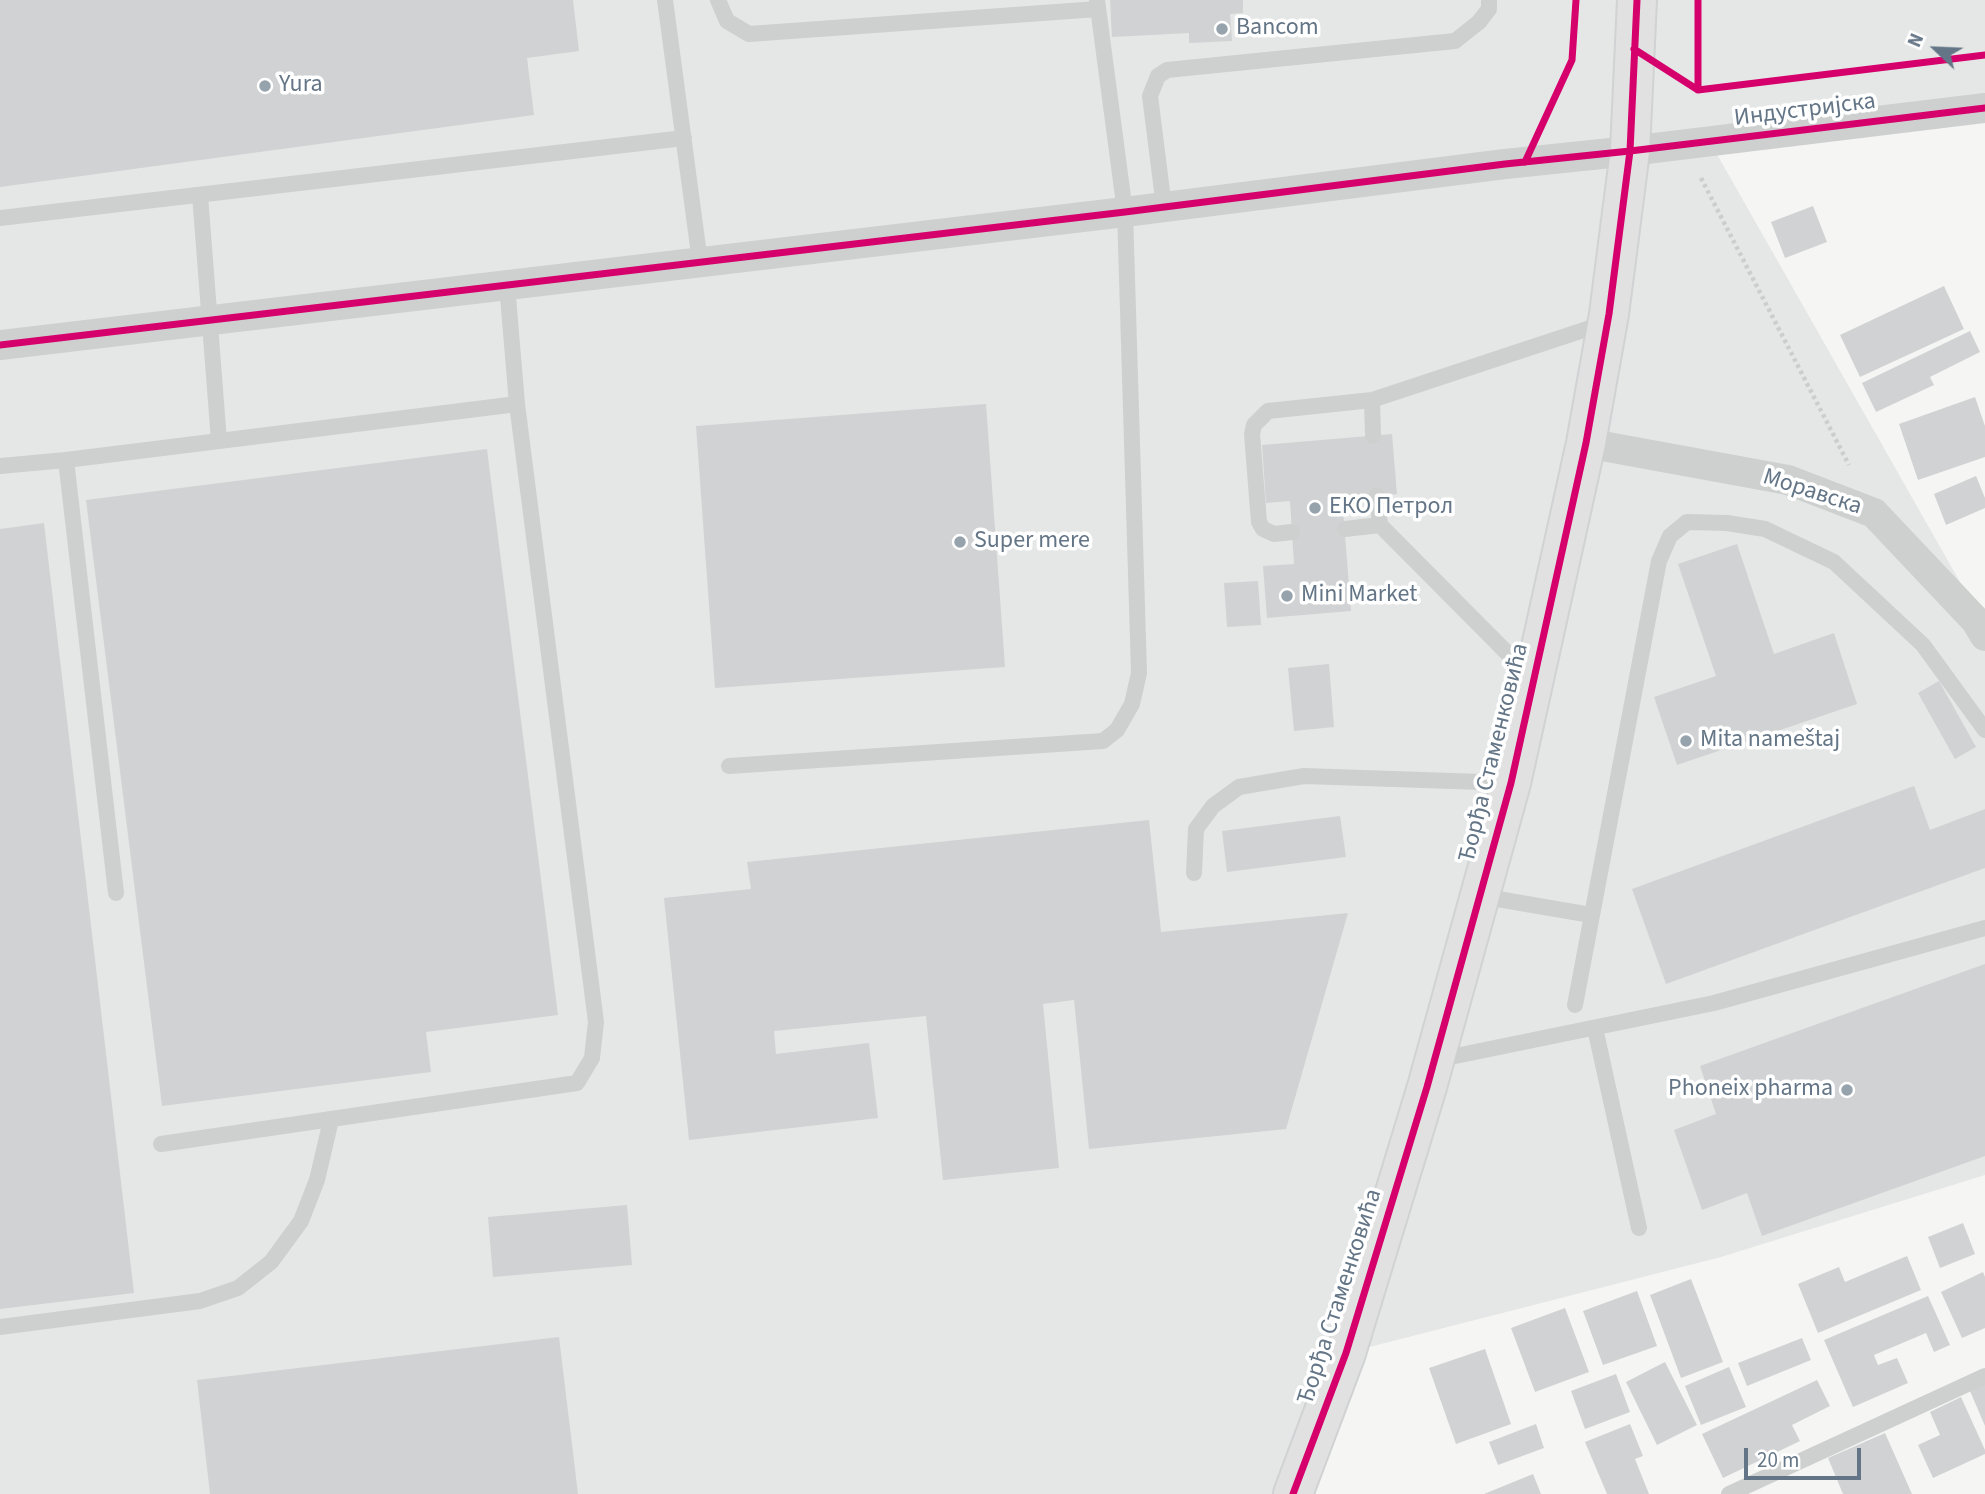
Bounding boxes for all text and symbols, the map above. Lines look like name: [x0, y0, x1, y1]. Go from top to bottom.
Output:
north arrow: [1901, 14, 1971, 84]
place label: Bancom: [1236, 15, 1319, 43]
marker: Bancom: [1214, 21, 1230, 37]
text: N: [1901, 30, 1931, 52]
place label: Yura: [279, 72, 323, 100]
marker: Yura: [257, 78, 273, 94]
street label: Индустријска: [1733, 88, 1877, 134]
street label: Моравска: [1759, 463, 1865, 523]
place label: ЕКО Петрол: [1329, 494, 1453, 522]
marker: ЕКО Петрол: [1307, 500, 1323, 516]
place label: Super mere: [974, 528, 1090, 556]
marker: Super mere: [952, 534, 968, 550]
place label: Mini Market: [1301, 582, 1417, 610]
marker: Mini Market: [1279, 588, 1295, 604]
street label: Ђорђа Стаменковића: [1454, 641, 1536, 865]
place label: Mita nameštaj: [1700, 727, 1840, 755]
marker: Mita nameštaj: [1678, 733, 1694, 749]
place label: Phoneix pharma: [1668, 1076, 1833, 1104]
marker: Phoneix pharma: [1839, 1082, 1855, 1098]
street label: Ђорђа Стаменковића: [1293, 1186, 1389, 1408]
scale bar: [1747, 1434, 1864, 1478]
text: 20 m: [1757, 1445, 1799, 1475]

